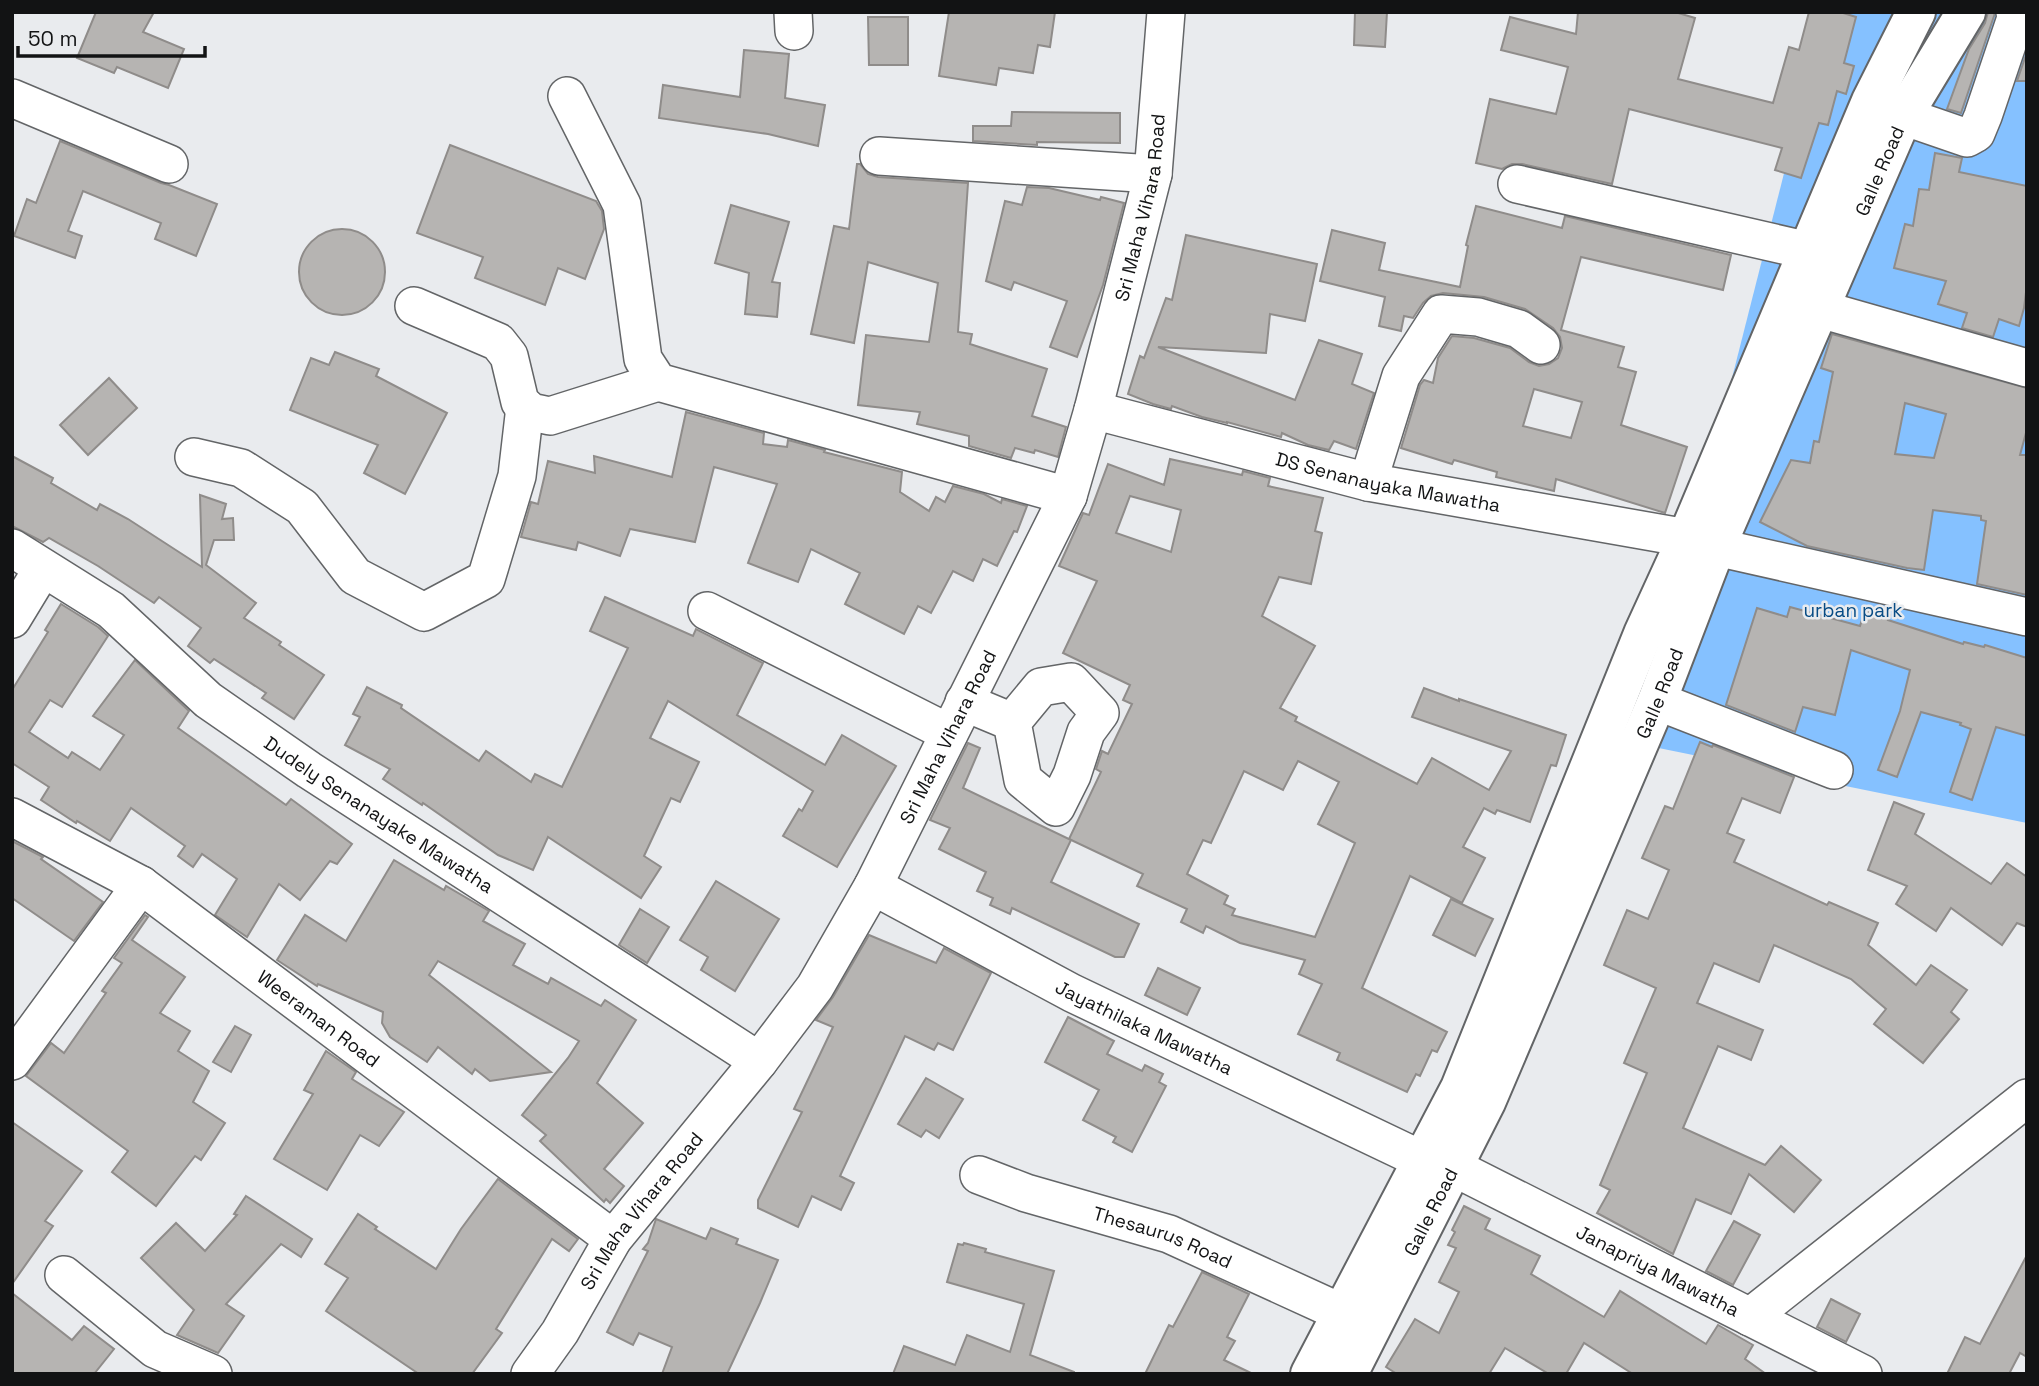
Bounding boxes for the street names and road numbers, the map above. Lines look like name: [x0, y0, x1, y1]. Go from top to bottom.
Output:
street label: Sri Maha Vihara Road: [1109, 113, 1171, 304]
street label: Galle Road: [1849, 122, 1910, 220]
street label: DS Senanayaka Mawatha: [1273, 446, 1503, 518]
street label: Galle Road: [1630, 645, 1689, 743]
street label: Sri Maha Vihara Road: [894, 646, 1002, 828]
street label: Dudely Senanayake Mawatha: [259, 731, 498, 899]
street label: Weeraman Road: [252, 965, 385, 1073]
street label: Jayathilaka Mawatha: [1051, 974, 1237, 1081]
street label: Sri Maha Vihara Road: [575, 1127, 709, 1294]
street label: Galle Road: [1398, 1164, 1464, 1260]
street label: Thesaurus Road: [1090, 1201, 1236, 1274]
street label: Janapriya Mawatha: [1572, 1219, 1744, 1323]

